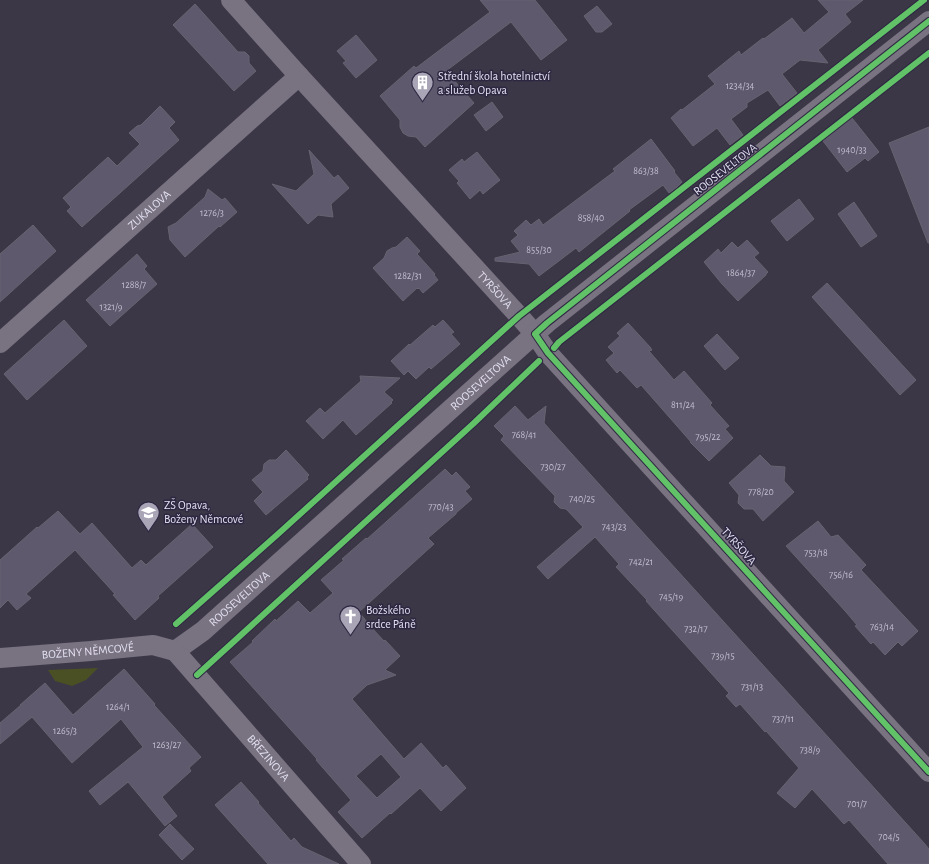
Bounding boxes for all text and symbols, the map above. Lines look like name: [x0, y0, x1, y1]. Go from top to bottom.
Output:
building icon: Střední škola hotelnictví a služeb Opava: [410, 70, 436, 103]
place label: Střední škola hotelnictví a služeb Opava: [438, 70, 550, 96]
house number: 1234/34: [726, 81, 755, 91]
street label: ROOSEVELTOVA: [691, 141, 759, 197]
house number: 1940/33: [837, 145, 867, 155]
house number: 863/38: [633, 166, 659, 176]
street label: ZUKALOVA: [125, 188, 173, 232]
house number: 1276/3: [200, 208, 224, 218]
house number: 858/40: [578, 213, 604, 223]
house number: 855/30: [526, 245, 552, 255]
house number: 1864/37: [727, 268, 755, 278]
street label: TYRŠOVA: [475, 269, 515, 311]
house number: 1282/31: [394, 271, 422, 281]
house number: 1288/7: [122, 280, 146, 290]
house number: 1321/9: [99, 302, 123, 312]
street label: ROOSEVELTOVA: [448, 352, 513, 412]
house number: 811/24: [671, 400, 695, 410]
house number: 768/41: [512, 430, 536, 440]
house number: 795/22: [695, 432, 721, 442]
house number: 730/27: [540, 462, 566, 472]
house number: 778/20: [748, 487, 774, 497]
house number: 740/25: [569, 494, 595, 504]
place label: ZŠ Opava, Boženy Němcové: [164, 498, 243, 526]
school or university icon: ZŠ Opava, Boženy Němcové: [135, 499, 161, 532]
house number: 770/43: [428, 502, 454, 512]
house number: 743/23: [602, 522, 626, 532]
street label: TYRŠOVA: [719, 524, 759, 567]
house number: 753/18: [804, 548, 828, 558]
house number: 742/21: [629, 557, 653, 567]
street label: ROOSEVELTOVA: [207, 569, 272, 629]
house number: 756/16: [829, 570, 853, 580]
house number: 745/19: [659, 592, 683, 602]
church icon: Božského srdce Páně: [338, 604, 364, 637]
place label: Božského srdce Páně: [366, 604, 416, 630]
house number: 763/14: [870, 622, 894, 632]
house number: 732/17: [684, 624, 708, 634]
street label: BOŽENY NĚMCOVÉ: [41, 640, 135, 661]
house number: 739/15: [711, 651, 735, 661]
house number: 731/13: [741, 682, 763, 692]
house number: 1264/1: [106, 702, 130, 712]
house number: 737/11: [772, 714, 794, 724]
house number: 1265/3: [53, 726, 77, 736]
street label: BŘEZINOVA: [245, 732, 292, 784]
house number: 1263/27: [153, 740, 181, 750]
house number: 738/9: [800, 745, 821, 755]
house number: 701/7: [847, 799, 867, 809]
house number: 704/5: [878, 832, 900, 842]

